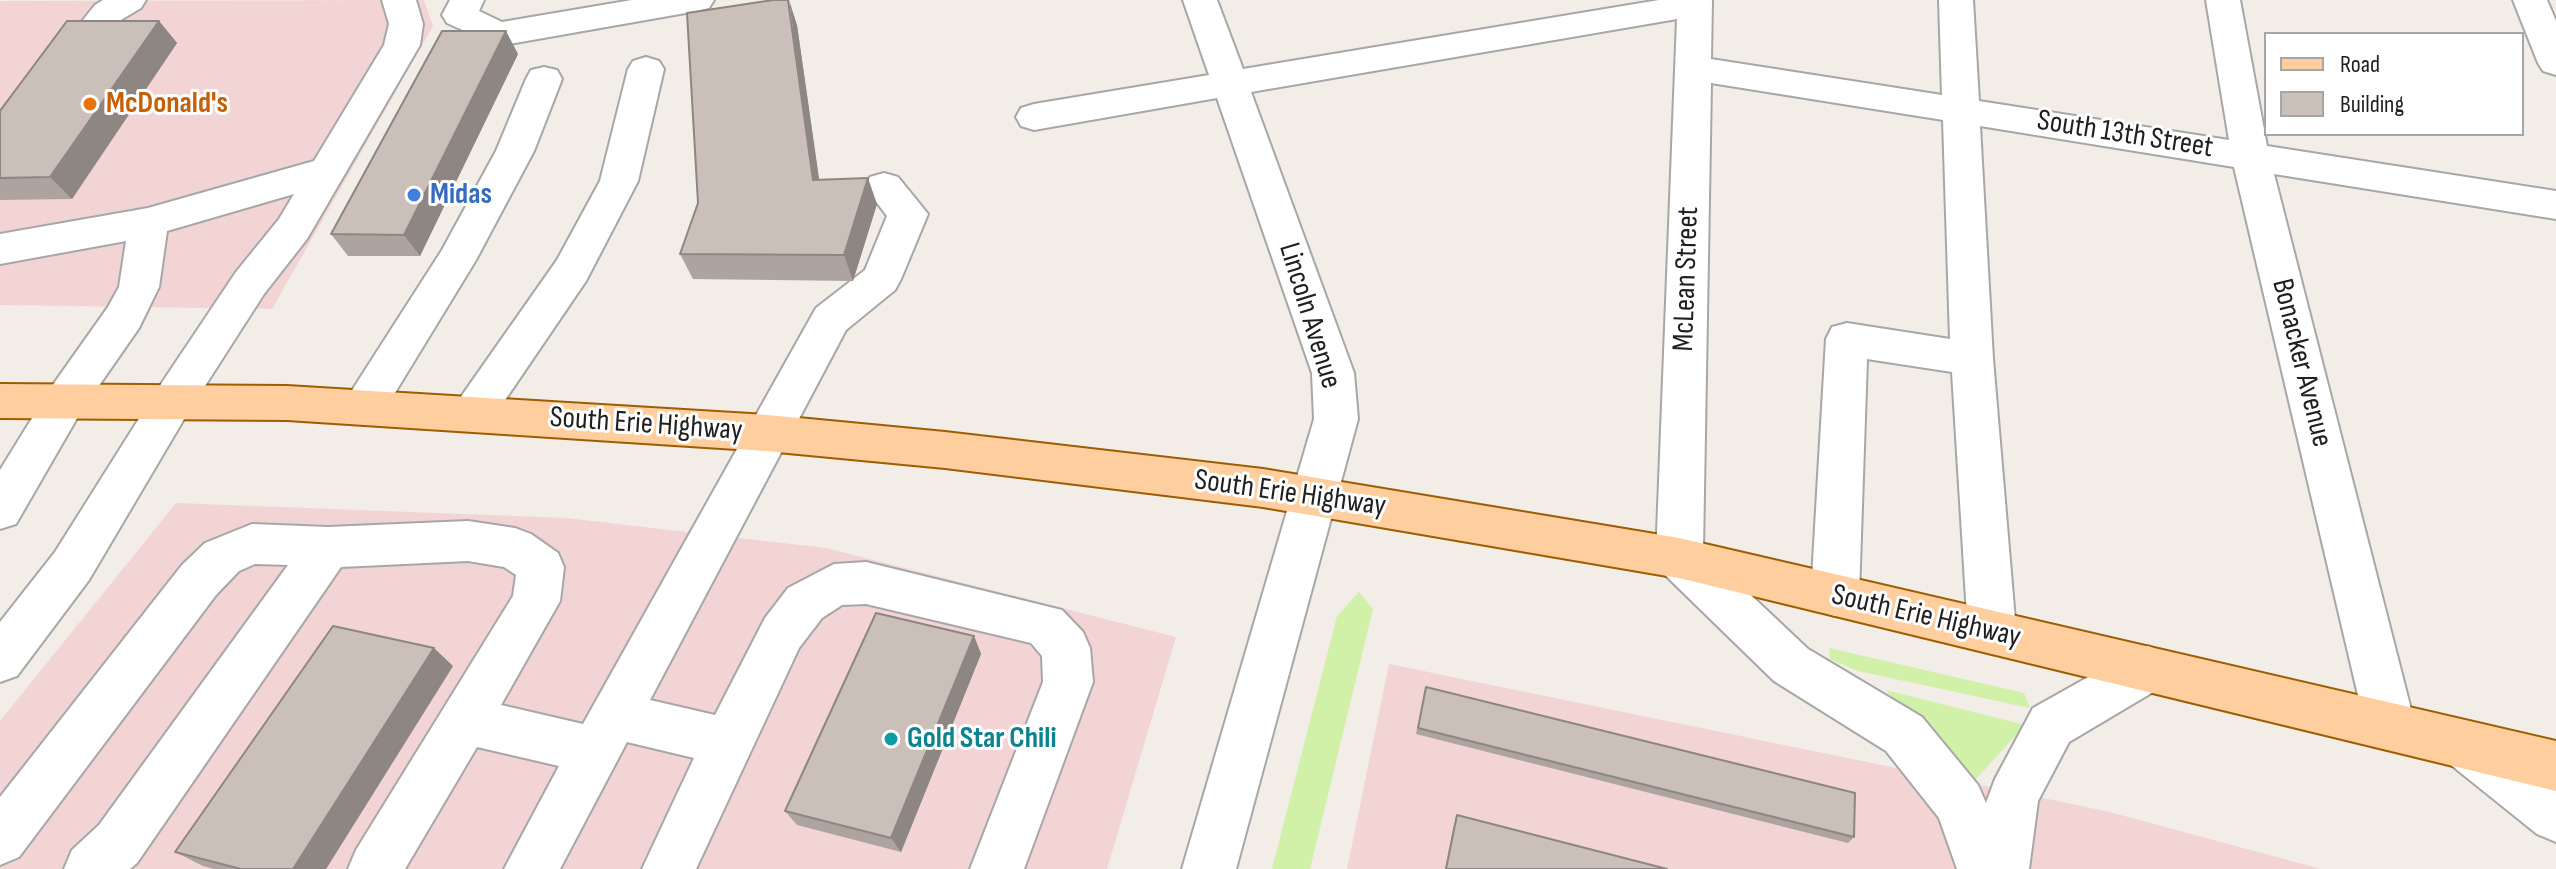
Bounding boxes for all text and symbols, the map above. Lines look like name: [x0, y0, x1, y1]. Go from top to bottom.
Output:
legend: [2264, 32, 2524, 136]
text: Road: [2340, 50, 2380, 79]
place label: McDonald's: [106, 86, 228, 122]
text: Building: [2340, 90, 2404, 119]
marker: McDonald's: [81, 95, 99, 113]
street label: South 13th Street: [2034, 103, 2216, 167]
place label: Midas: [430, 177, 492, 213]
marker: Midas: [405, 186, 423, 204]
street label: McLean Street: [1666, 206, 1708, 352]
street label: Lincoln Avenue: [1270, 239, 1348, 393]
street label: Bonacker Avenue: [2263, 275, 2339, 451]
street label: South Erie Highway: [548, 400, 744, 450]
street label: South Erie Highway: [1192, 463, 1388, 525]
street label: South Erie Highway: [1828, 578, 2024, 656]
place label: Gold Star Chili: [907, 721, 1057, 757]
marker: Gold Star Chili: [882, 730, 900, 748]

